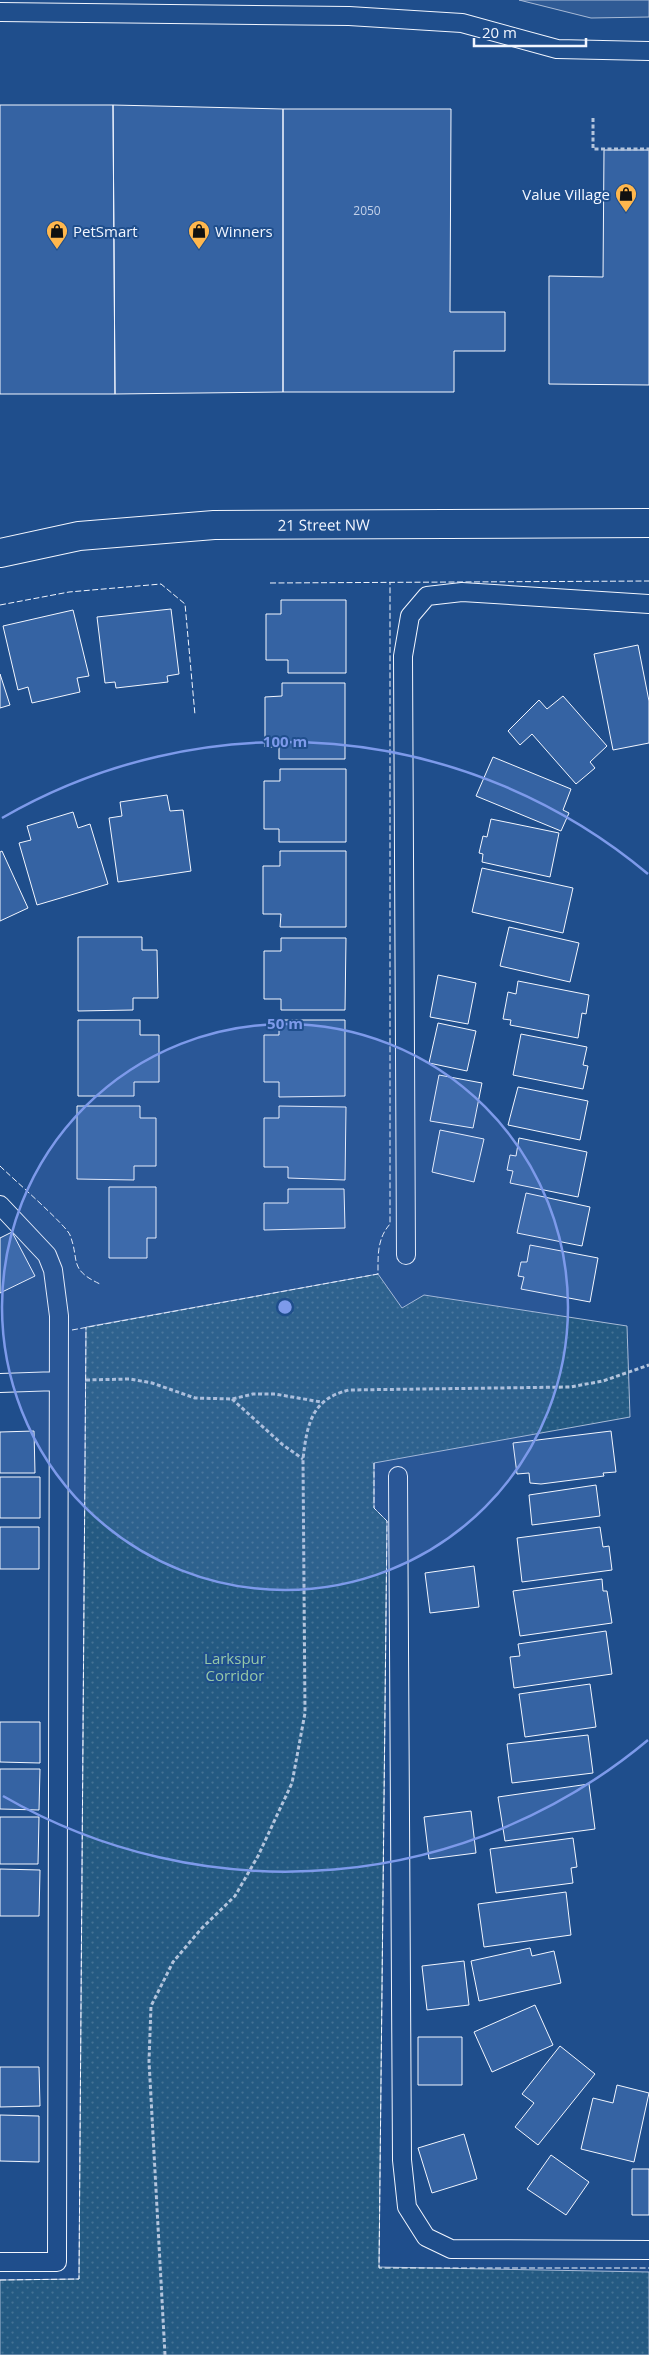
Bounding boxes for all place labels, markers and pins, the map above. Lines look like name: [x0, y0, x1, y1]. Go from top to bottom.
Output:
shop icon: Value Village: [614, 182, 638, 213]
place label: Value Village: [522, 184, 610, 204]
shop icon: PetSmart: [45, 219, 69, 250]
shop icon: Winners: [187, 219, 211, 250]
place label: PetSmart: [73, 221, 138, 241]
place label: Winners: [215, 221, 273, 241]
centre of rings: [276, 1298, 294, 1316]

